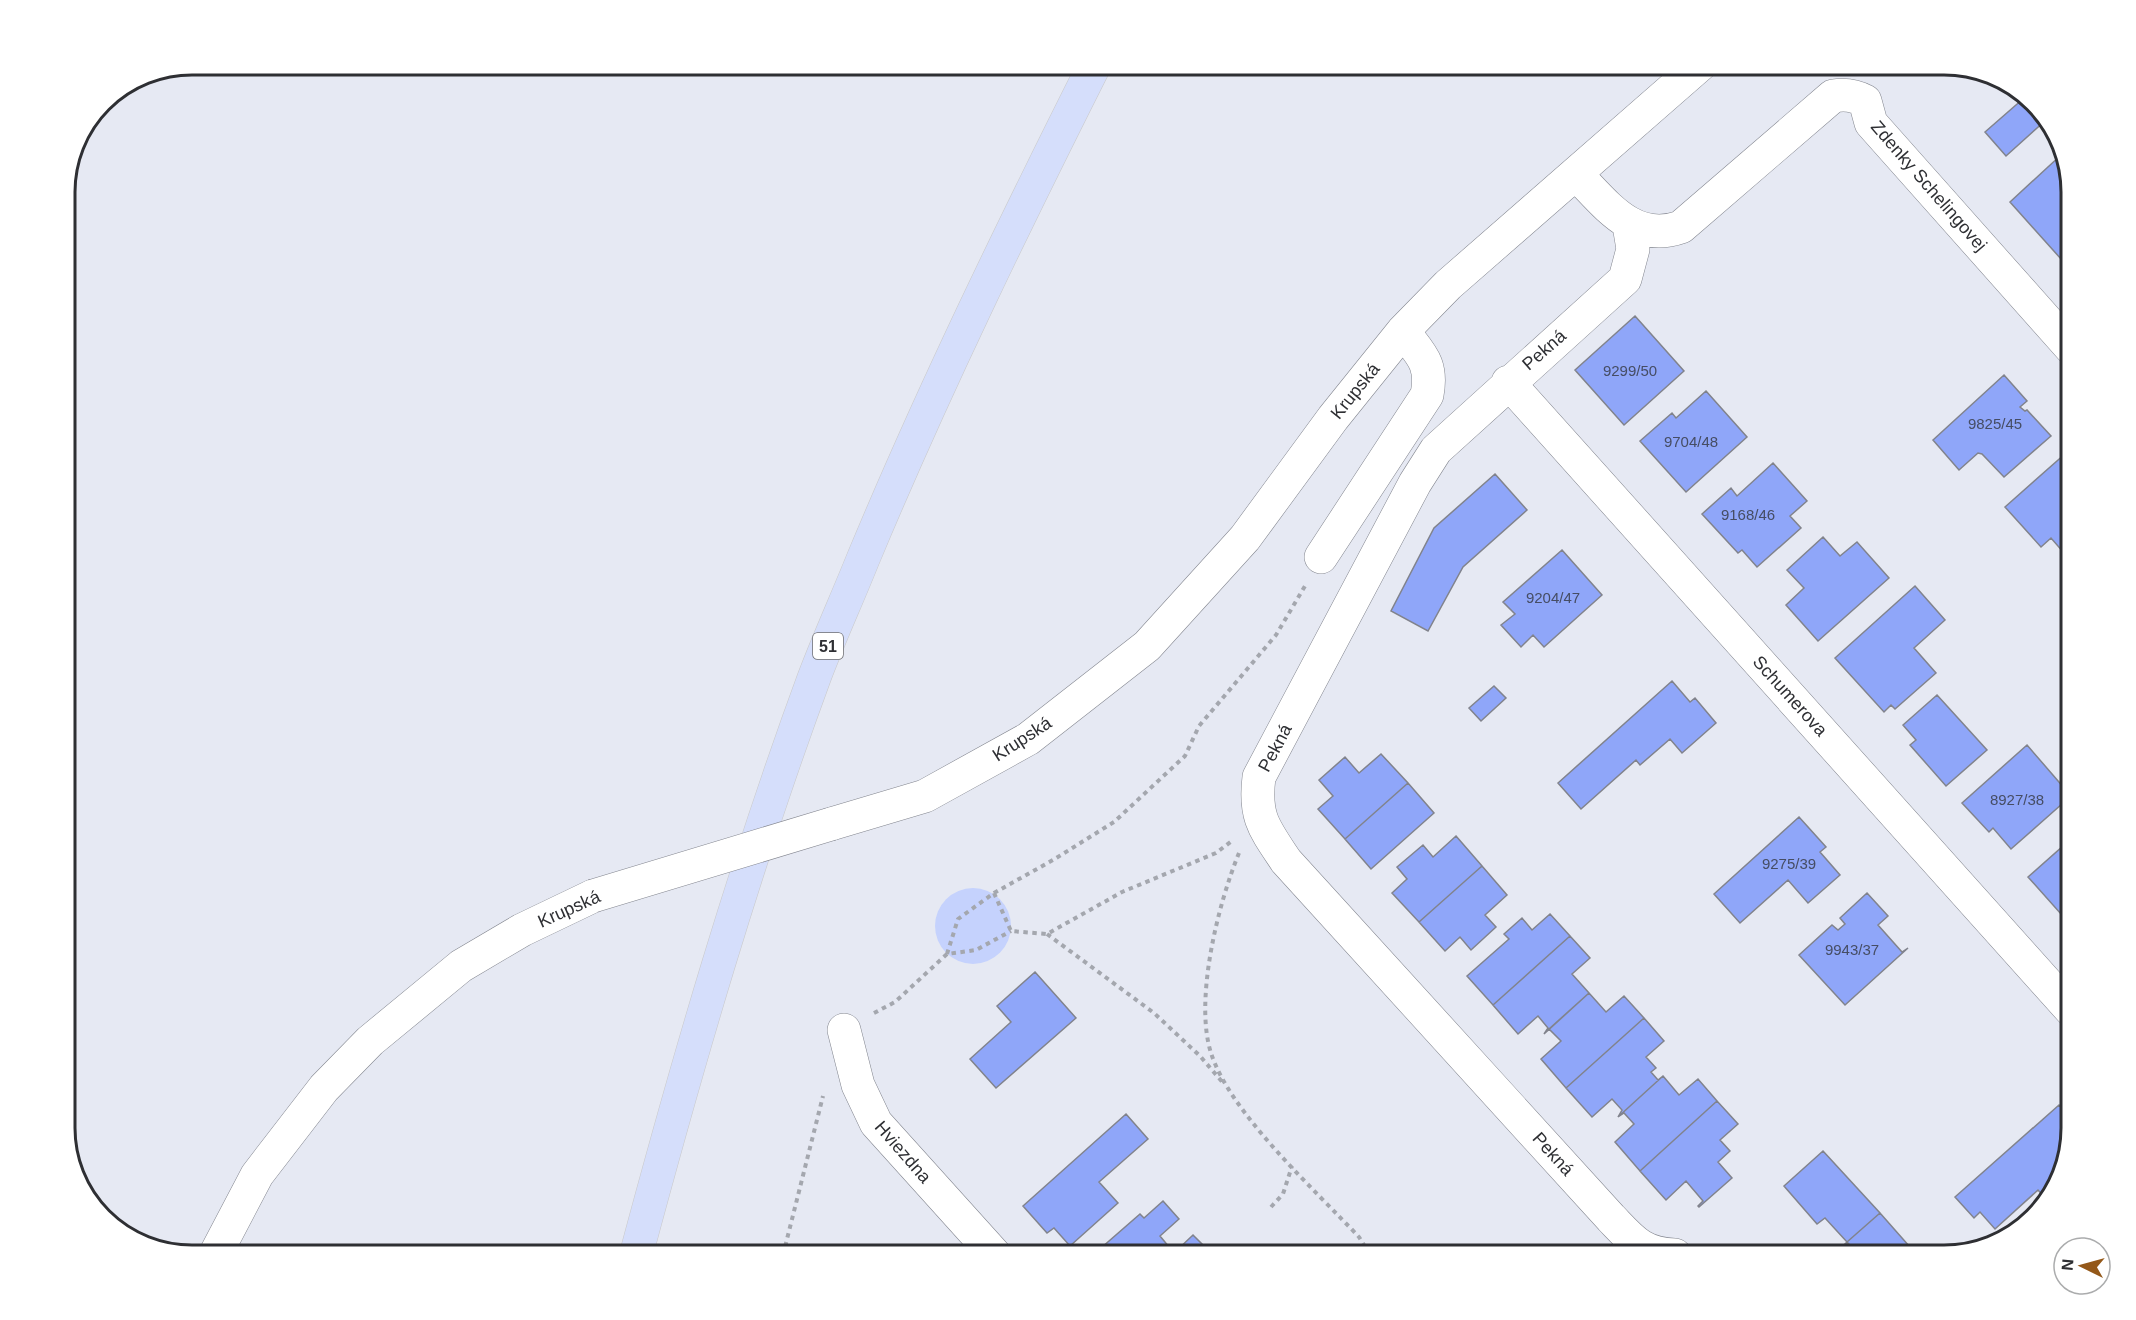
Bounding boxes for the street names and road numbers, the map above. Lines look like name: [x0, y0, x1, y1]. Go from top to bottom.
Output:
street label: Zdenky Schelingovej: [1867, 117, 1991, 255]
street label: Pekná: [1518, 325, 1571, 374]
street label: Krupská: [1326, 358, 1384, 423]
road number: 51: [813, 633, 843, 659]
street label: Schumerova: [1749, 652, 1832, 741]
street label: Krupská: [989, 712, 1056, 765]
street label: Pekná: [1254, 720, 1296, 775]
street label: Krupská: [535, 886, 604, 932]
street label: Hviezdna: [871, 1117, 936, 1188]
street label: Pekná: [1528, 1128, 1578, 1180]

